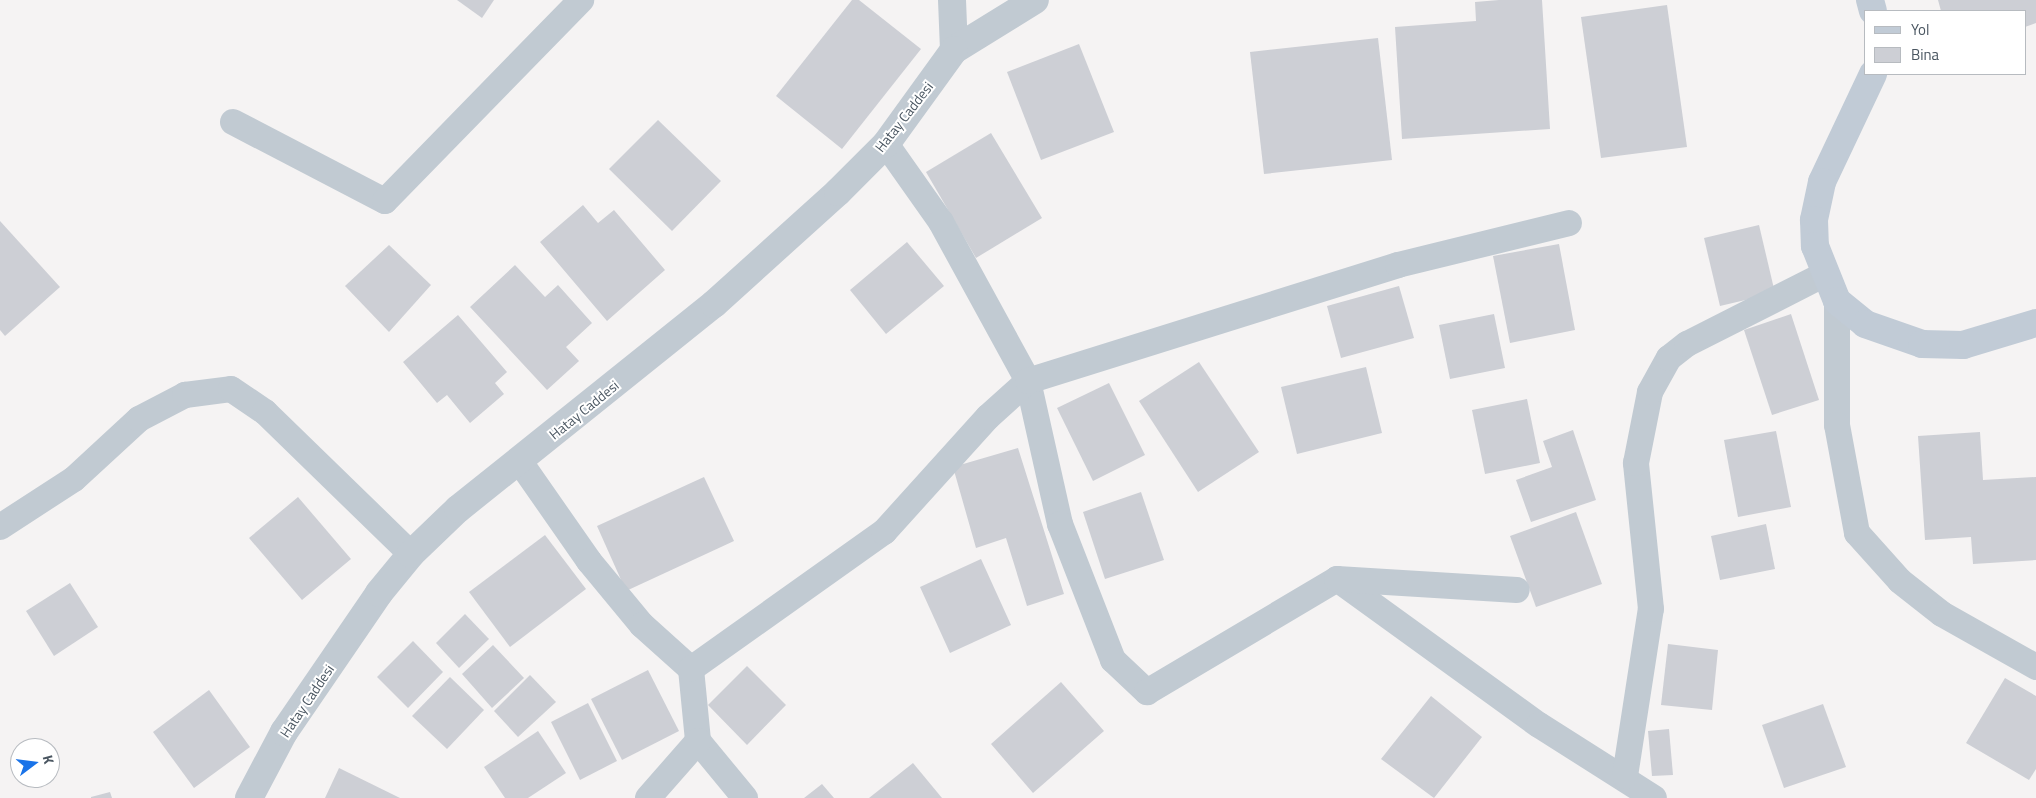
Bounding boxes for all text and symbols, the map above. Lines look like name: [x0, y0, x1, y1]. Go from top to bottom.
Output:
legend: [1864, 10, 2026, 75]
text: Yol: [1911, 18, 1929, 41]
text: Bina: [1911, 43, 1939, 66]
street label: Hatay Caddesi: [871, 79, 937, 155]
street label: Hatay Caddesi: [546, 377, 622, 443]
street label: Hatay Caddesi: [276, 661, 338, 741]
north arrow: [10, 738, 60, 788]
text: K: [38, 753, 60, 766]

